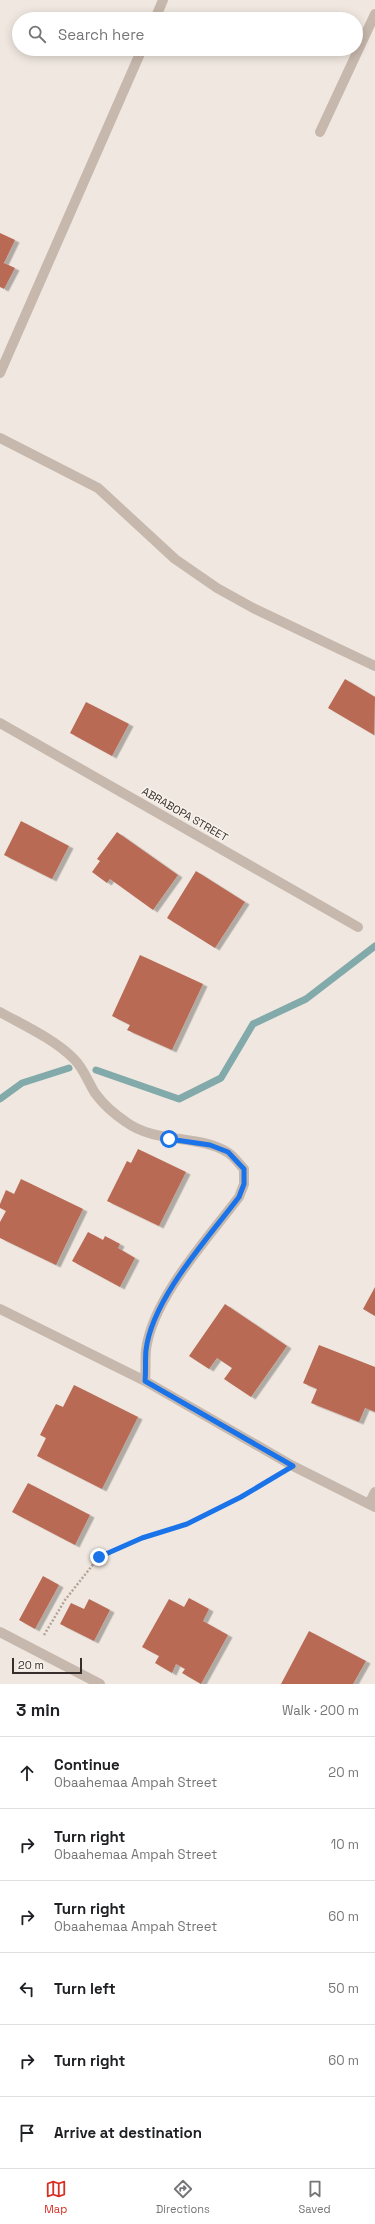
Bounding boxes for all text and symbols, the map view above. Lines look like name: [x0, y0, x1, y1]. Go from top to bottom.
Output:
search box: [12, 12, 363, 56]
icon: search: [26, 23, 48, 45]
text: Search here: [58, 25, 144, 44]
street label: ABRABOPA STREET: [140, 784, 231, 845]
route start: [160, 1130, 178, 1148]
route end: [90, 1548, 108, 1566]
scale bar: [12, 1656, 82, 1675]
text: 20 m: [18, 1658, 44, 1672]
text: 3 min: [16, 1699, 60, 1721]
text: Walk · 200 m: [282, 1702, 359, 1719]
text: Continue: [54, 1755, 120, 1774]
icon: ahead: [16, 1762, 38, 1784]
text: 20 m: [328, 1764, 359, 1781]
text: Obaahemaa Ampah Street: [54, 1774, 217, 1791]
text: Turn right: [54, 1827, 125, 1846]
icon: right: [16, 1834, 38, 1856]
text: 10 m: [331, 1836, 359, 1853]
text: Obaahemaa Ampah Street: [54, 1846, 217, 1863]
text: Turn right: [54, 1899, 125, 1918]
icon: right: [16, 1906, 38, 1928]
text: 60 m: [328, 1908, 359, 1925]
text: Obaahemaa Ampah Street: [54, 1918, 217, 1935]
icon: left: [16, 1978, 38, 2000]
text: Turn left: [54, 1979, 116, 1998]
text: 50 m: [328, 1980, 359, 1997]
icon: right: [16, 2050, 38, 2072]
text: Turn right: [54, 2051, 125, 2070]
text: 60 m: [328, 2052, 359, 2069]
icon: arrive: [16, 2122, 38, 2144]
text: Arrive at destination: [54, 2123, 202, 2142]
tab: Map: [44, 2178, 67, 2216]
tab: Directions: [156, 2178, 210, 2216]
tab: Saved: [299, 2178, 331, 2216]

